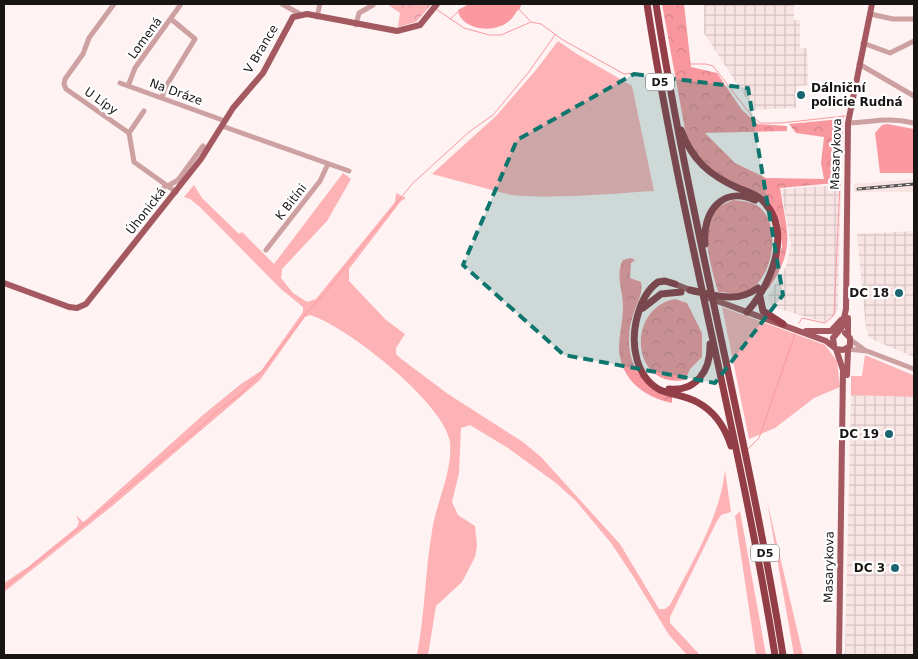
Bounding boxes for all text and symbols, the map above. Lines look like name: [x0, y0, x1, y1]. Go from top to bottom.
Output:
street label: Lomená: [125, 15, 165, 61]
street label: V Brance: [241, 22, 281, 76]
road number: D5: [646, 74, 674, 90]
street label: Na Dráze: [148, 76, 204, 108]
place label: Dálniční policie Rudná: [811, 81, 903, 109]
street label: U Lípy: [82, 85, 120, 117]
marker: Dálniční policie Rudná: [795, 89, 807, 101]
street label: Masarykova: [828, 118, 844, 190]
street label: K Bitíni: [272, 181, 310, 223]
street label: Úhonická: [123, 184, 169, 237]
place label: DC 18: [849, 286, 889, 300]
marker: DC 18: [893, 287, 905, 299]
place label: DC 19: [839, 427, 879, 441]
marker: DC 19: [883, 428, 895, 440]
street label: Masarykova: [821, 531, 837, 603]
road number: D5: [751, 544, 779, 562]
place label: DC 3: [854, 561, 885, 575]
marker: DC 3: [889, 562, 901, 574]

